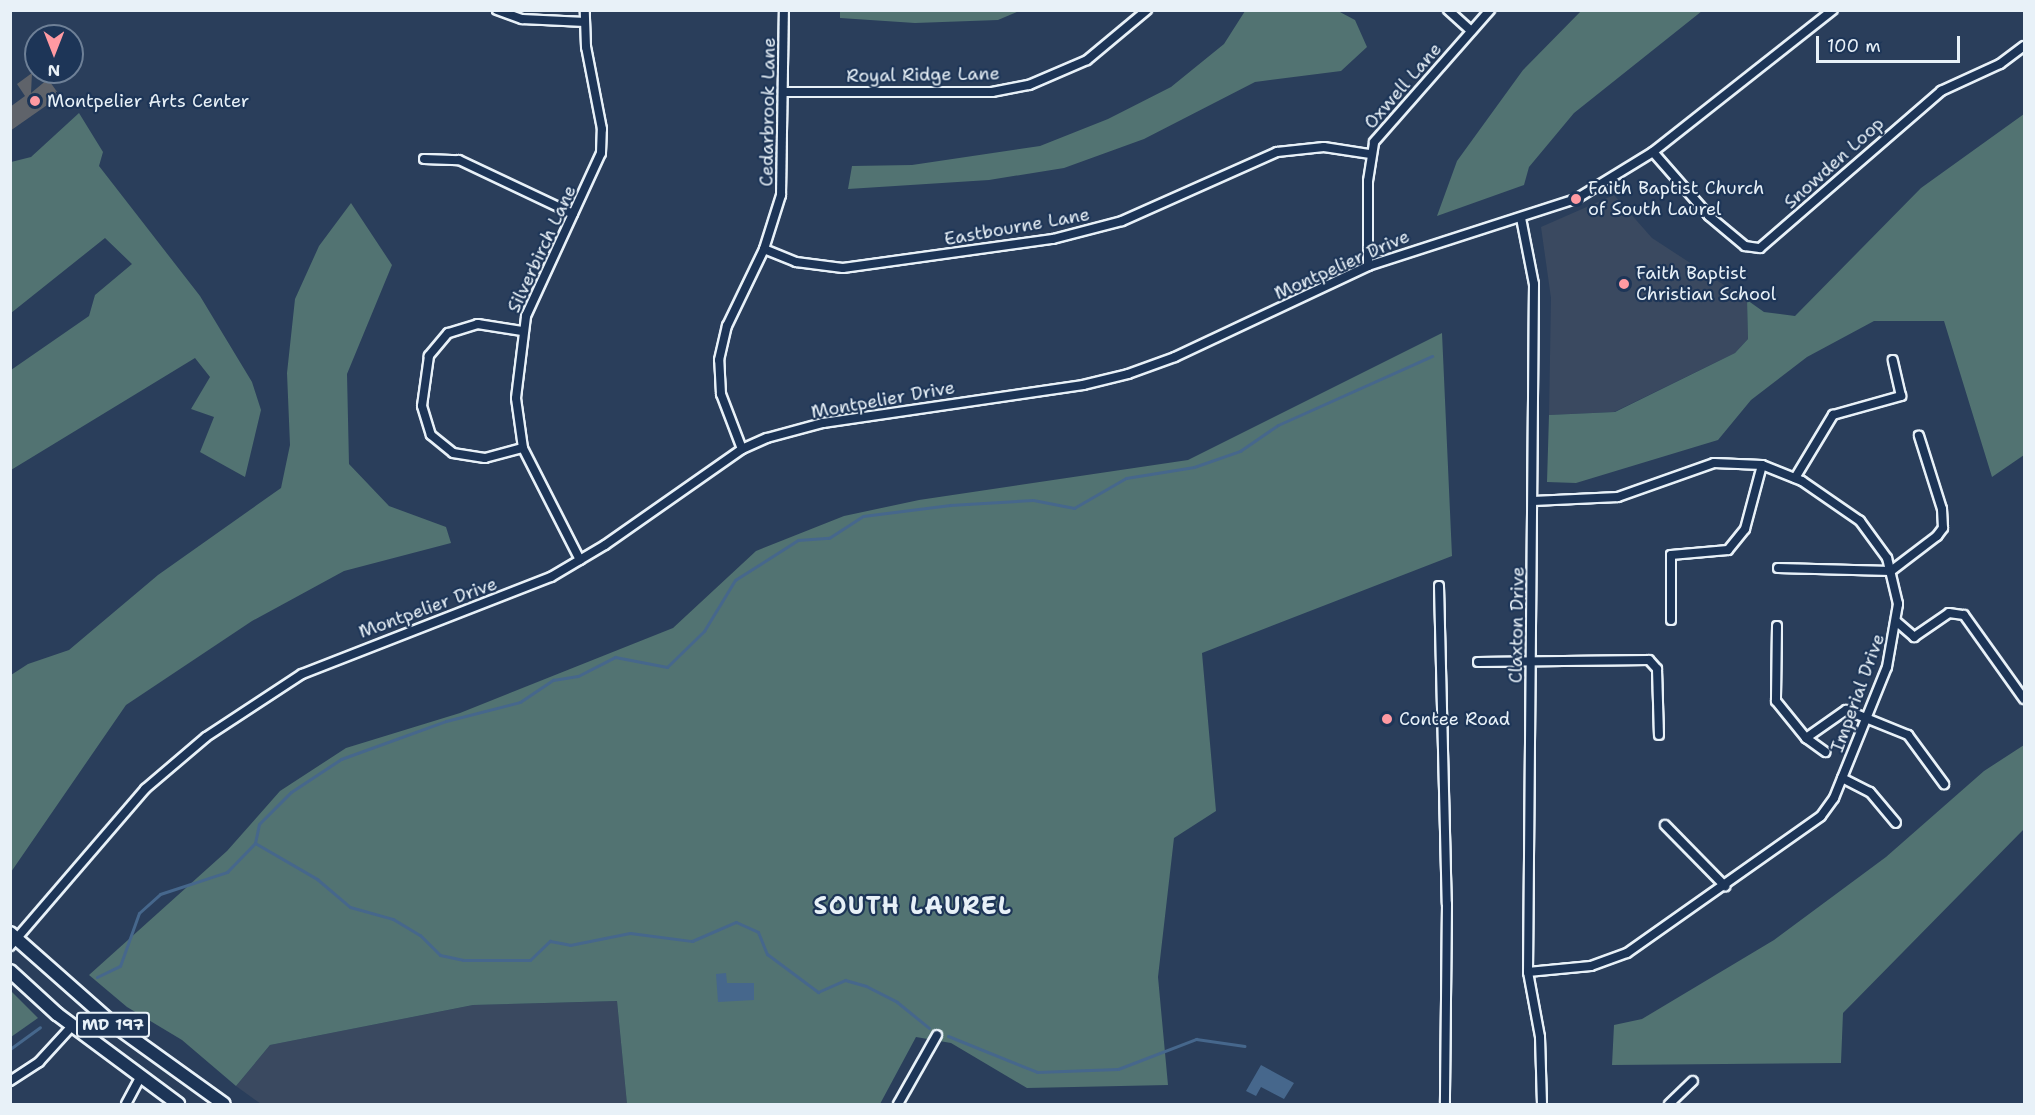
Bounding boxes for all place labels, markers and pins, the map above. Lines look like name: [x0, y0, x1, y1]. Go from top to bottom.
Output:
place label: Montpelier Arts Center: [47, 90, 249, 112]
marker: Montpelier Arts Center: [28, 94, 42, 108]
place label: Faith Baptist Church of South Laurel: [1588, 178, 1764, 220]
marker: Faith Baptist Church of South Laurel: [1569, 192, 1583, 206]
place label: Faith Baptist Christian School: [1636, 263, 1776, 306]
marker: Faith Baptist Christian School: [1617, 277, 1631, 291]
place label: Contee Road: [1399, 708, 1510, 730]
marker: Contee Road: [1380, 712, 1394, 726]

